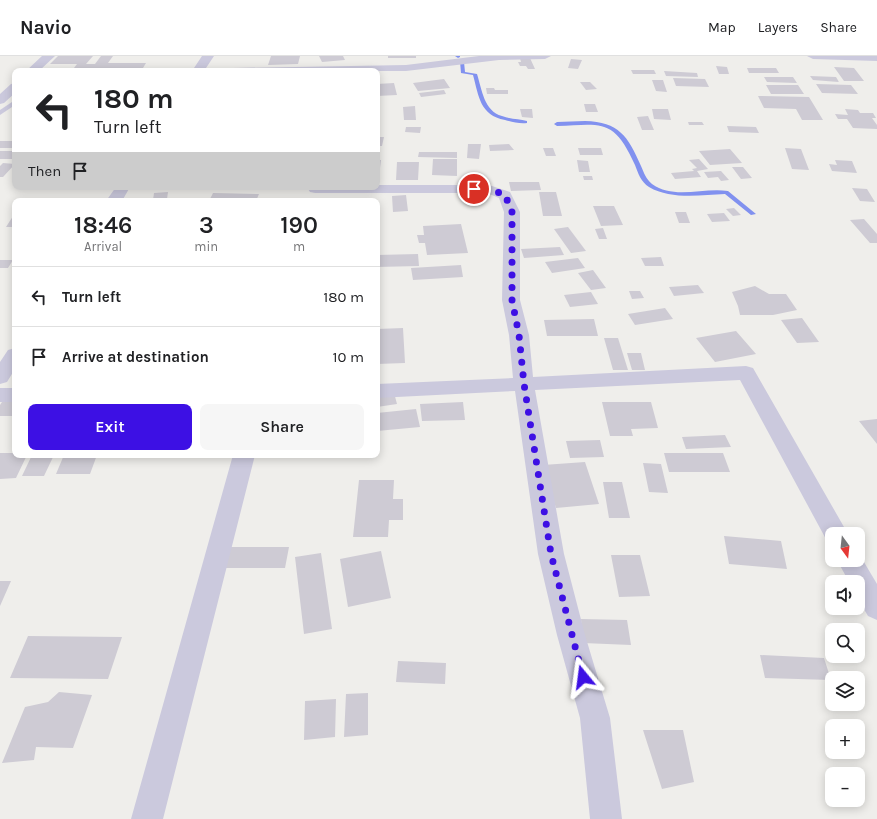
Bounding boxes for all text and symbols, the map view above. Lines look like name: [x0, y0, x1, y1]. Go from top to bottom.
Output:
text: Navio: [20, 17, 72, 39]
text: Map: [708, 19, 736, 36]
text: Layers: [758, 19, 798, 36]
text: Share: [820, 19, 857, 36]
text: 180 m: [94, 82, 173, 115]
icon: left: [28, 84, 80, 136]
text: Turn left: [94, 116, 162, 138]
icon: arrive: [69, 160, 91, 182]
text: Then: [28, 162, 61, 180]
pin: [457, 172, 491, 206]
icon: arrive: [463, 178, 485, 200]
text: 18:46: [74, 211, 132, 239]
text: 3: [199, 211, 214, 239]
text: 190: [280, 211, 318, 239]
text: Arrival: [84, 239, 122, 254]
text: min: [194, 239, 218, 254]
text: m: [293, 239, 305, 254]
icon: left: [28, 286, 50, 308]
text: Turn left: [62, 288, 121, 306]
text: 180 m: [323, 288, 364, 306]
icon: arrive: [28, 346, 50, 368]
text: Arrive at destination: [62, 348, 209, 366]
text: 10 m: [333, 348, 364, 366]
button: Exit: [28, 404, 192, 450]
button: Share: [200, 404, 364, 450]
north arrow: [825, 527, 865, 567]
map controls: [825, 527, 865, 807]
button: sound: [825, 575, 865, 615]
button: search: [825, 623, 865, 663]
position arrow: [562, 656, 604, 698]
button: layers: [825, 671, 865, 711]
button: +: [825, 719, 865, 759]
button: −: [825, 767, 865, 807]

